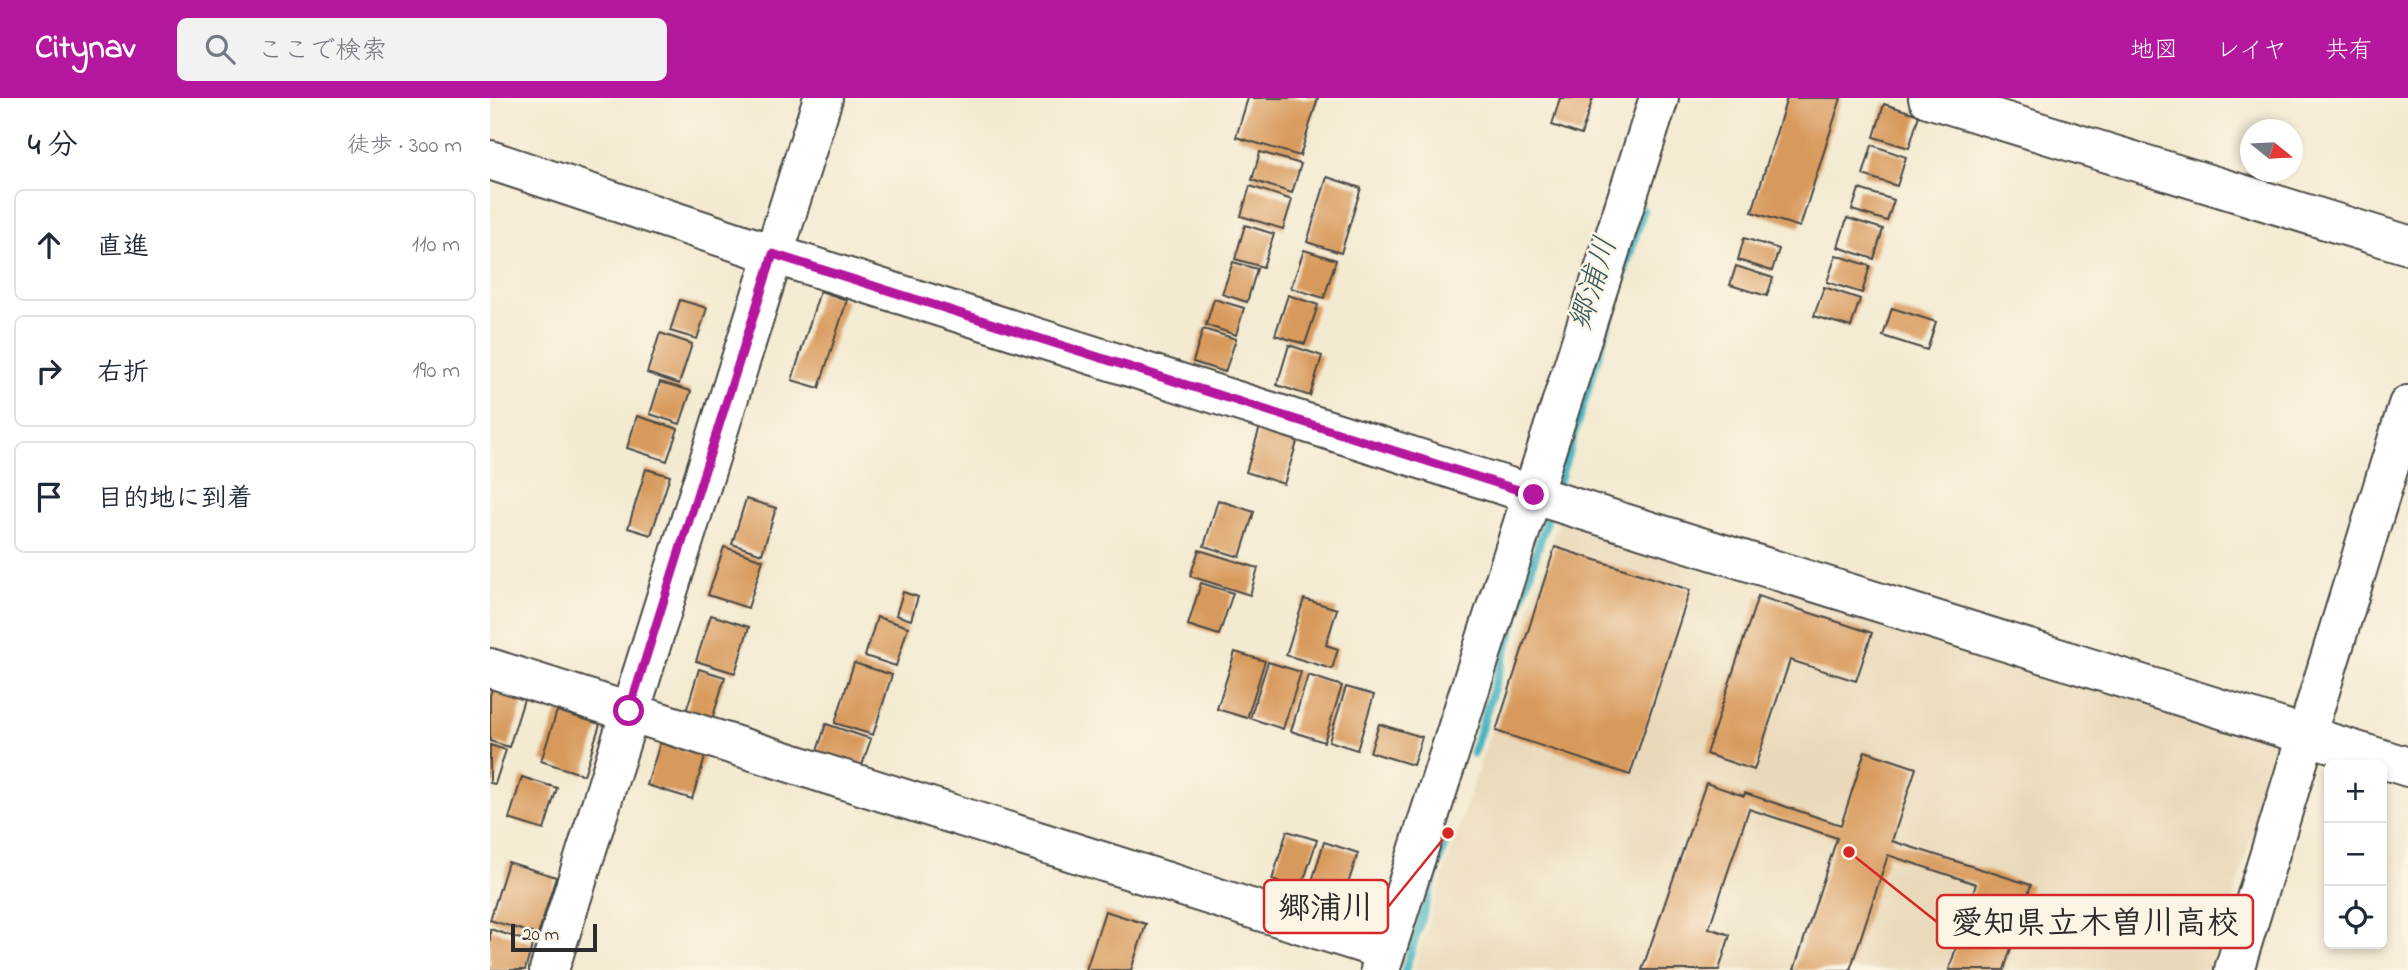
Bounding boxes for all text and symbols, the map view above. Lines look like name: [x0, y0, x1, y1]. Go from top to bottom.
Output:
search box: [177, 18, 667, 81]
text: Citynav: [35, 25, 135, 73]
icon: search: [201, 30, 239, 68]
text: ここで検索: [257, 33, 387, 71]
text: 地図: [2130, 34, 2178, 69]
text: レイヤ: [2216, 34, 2287, 69]
text: 共有: [2325, 34, 2373, 69]
north arrow: [2240, 119, 2303, 182]
text: 4 分: [28, 125, 78, 169]
text: 徒歩 · 300 m: [347, 130, 462, 163]
icon: ahead: [30, 226, 68, 264]
text: 直進: [97, 229, 149, 267]
text: 110 m: [412, 229, 460, 262]
water label: 郷浦川: [1558, 231, 1632, 337]
icon: right: [30, 352, 68, 390]
text: 右折: [97, 355, 149, 393]
text: 190 m: [412, 355, 460, 388]
icon: arrive: [30, 478, 68, 516]
route end: [1518, 479, 1549, 510]
text: 目的地に到着: [97, 481, 253, 519]
route start: [613, 695, 644, 726]
map controls: [2324, 760, 2387, 949]
button: +: [2324, 760, 2387, 823]
button: −: [2324, 823, 2387, 886]
callout: 郷浦川: [1264, 880, 1388, 933]
button: locate: [2324, 886, 2387, 949]
text: 郷浦川: [1278, 887, 1374, 934]
callout: 愛知県立木曽川高校: [1937, 895, 2253, 948]
text: 愛知県立木曽川高校: [1951, 902, 2239, 949]
scale bar: [511, 921, 597, 953]
text: 20 m: [522, 922, 559, 949]

